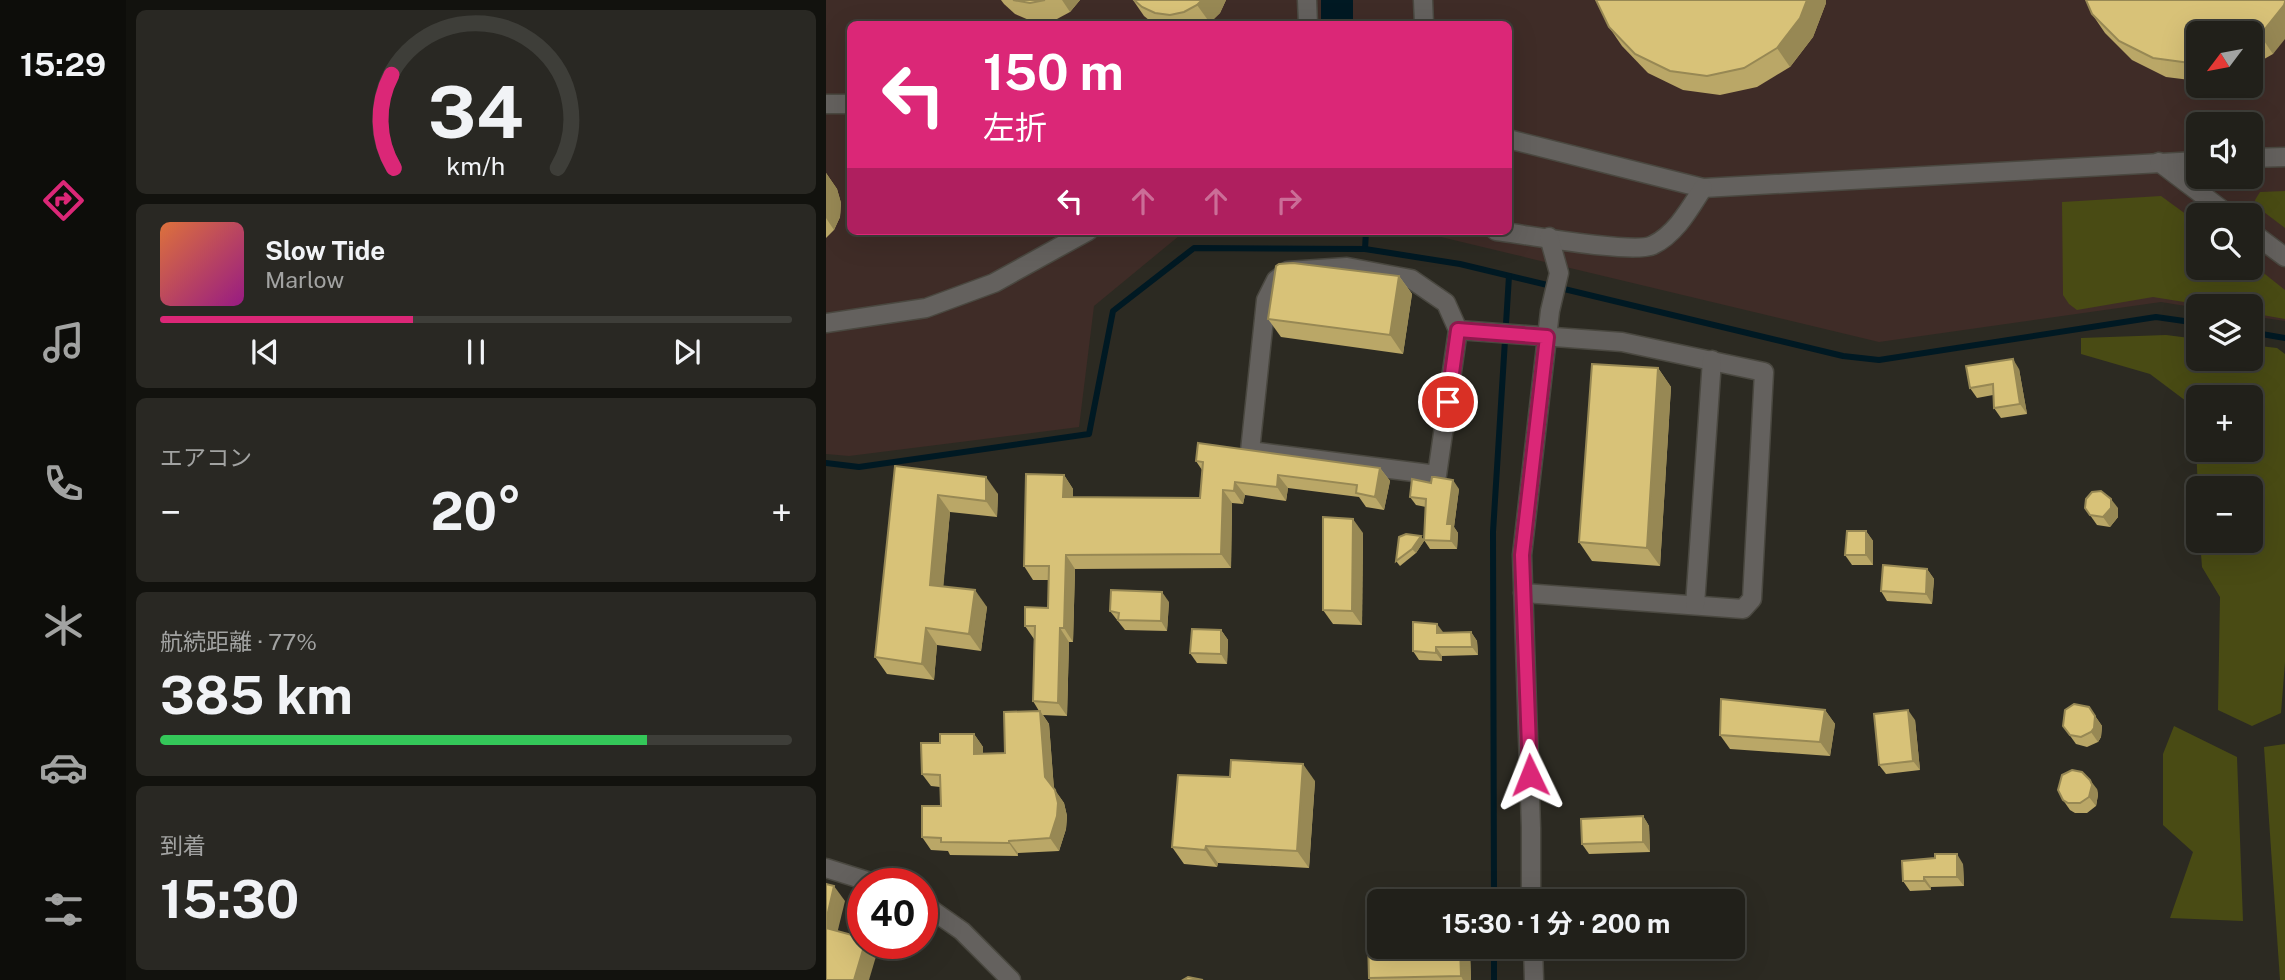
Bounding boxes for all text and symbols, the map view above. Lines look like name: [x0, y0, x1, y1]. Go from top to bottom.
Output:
north arrow: [2186, 21, 2263, 98]
map controls: [2186, 21, 2263, 553]
text: 150 m: [983, 43, 1124, 101]
text: 15:29: [20, 46, 106, 83]
icon: left: [868, 49, 959, 140]
text: 34: [428, 69, 524, 154]
text: 左折: [983, 109, 1047, 146]
button: sound: [2186, 112, 2263, 189]
text: km/h: [447, 151, 505, 181]
icon: directions: [39, 176, 88, 225]
icon: left: [1051, 182, 1089, 220]
icon: ahead: [1124, 182, 1162, 220]
icon: ahead: [1197, 182, 1235, 220]
icon: right: [1270, 182, 1308, 220]
button: search: [2186, 203, 2263, 280]
text: Slow Tide: [265, 235, 385, 266]
text: Marlow: [265, 266, 344, 293]
button: layers: [2186, 294, 2263, 371]
icon: music: [39, 318, 88, 367]
icon: previous: [246, 333, 284, 371]
icon: pause: [457, 333, 495, 371]
icon: next: [668, 333, 706, 371]
pin: [1418, 372, 1478, 432]
icon: arrive: [1429, 383, 1467, 421]
button: +: [2186, 385, 2263, 462]
text: エアコン: [160, 444, 252, 471]
icon: phone: [39, 459, 88, 508]
button: −: [2186, 476, 2263, 553]
text: 20°: [430, 481, 522, 542]
text: −: [160, 490, 181, 535]
text: +: [771, 490, 792, 535]
icon: climate: [39, 601, 88, 650]
text: 航続距離 · 77%: [160, 628, 317, 655]
text: 385 km: [160, 665, 353, 726]
position arrow: [1493, 738, 1567, 812]
icon: car: [39, 743, 88, 792]
text: 到着: [160, 832, 206, 859]
speed limit sign: 40: [847, 868, 938, 959]
text: 15:30: [160, 869, 299, 930]
icon: filters: [39, 885, 88, 934]
text: 15:30 · 1 分 · 200 m: [1442, 908, 1670, 939]

